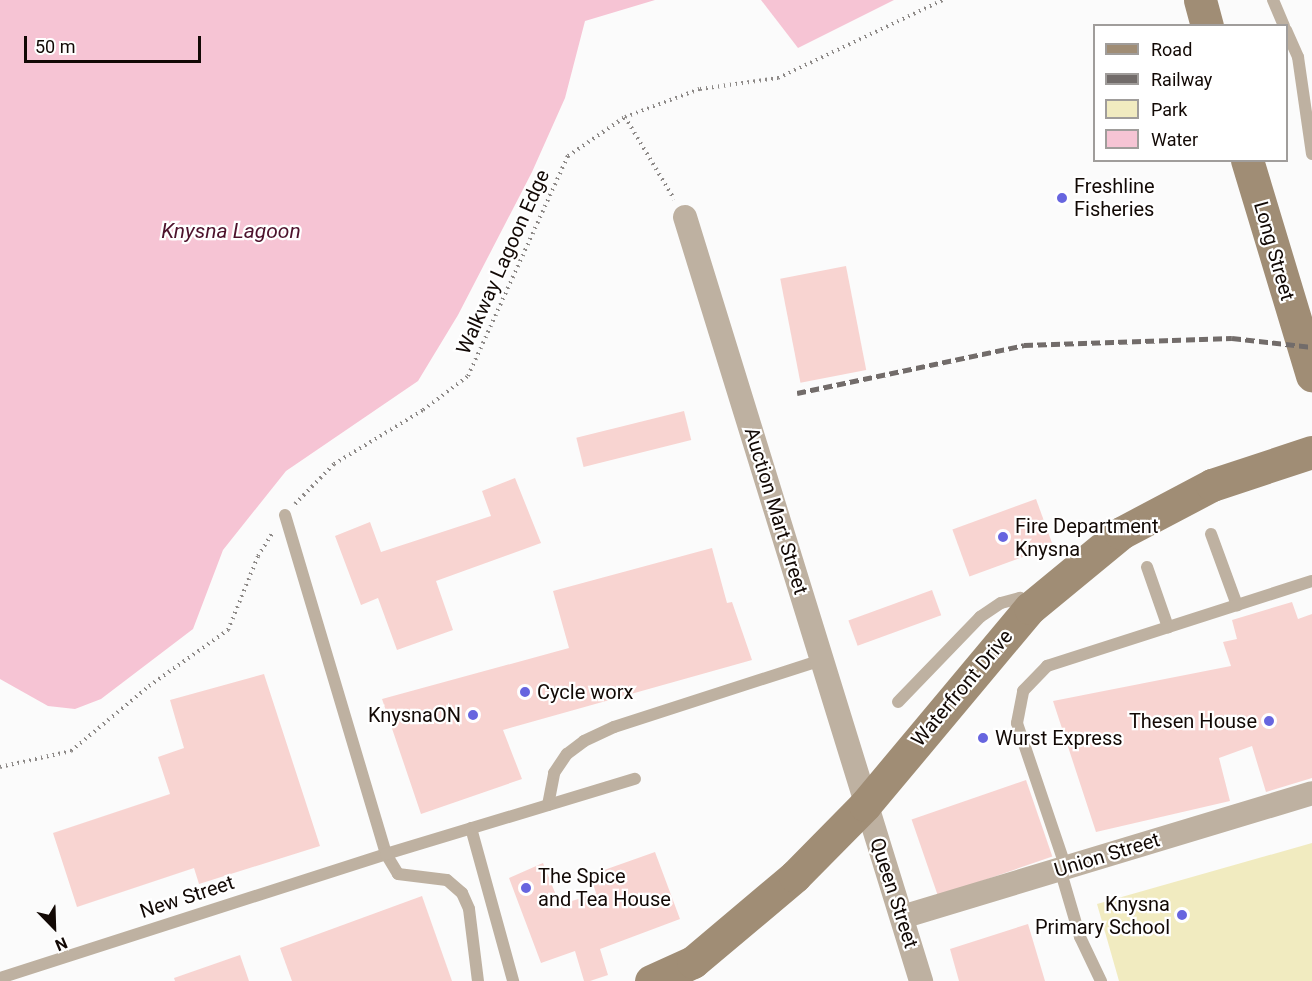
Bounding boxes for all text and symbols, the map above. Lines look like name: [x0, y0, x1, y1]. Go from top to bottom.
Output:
scale bar: [27, 24, 204, 62]
legend: [1093, 24, 1288, 162]
text: 50 m: [35, 36, 75, 57]
text: Road: [1151, 39, 1192, 60]
text: Railway: [1151, 69, 1212, 90]
text: Park: [1151, 99, 1187, 120]
text: Water: [1151, 129, 1198, 150]
street label: Walkway Lagoon Edge: [451, 166, 555, 358]
place label: Freshline Fisheries: [1074, 174, 1155, 221]
marker: Freshline Fisheries: [1055, 191, 1069, 205]
street label: Long Street: [1248, 199, 1300, 303]
water label: Knysna Lagoon: [161, 218, 301, 244]
street label: Auction Mart Street: [739, 425, 813, 597]
place label: Fire Department Knysna: [1015, 514, 1158, 561]
marker: Fire Department Knysna: [996, 530, 1010, 544]
street label: Waterfront Drive: [906, 625, 1018, 751]
place label: Cycle worx: [537, 680, 633, 704]
marker: Cycle worx: [518, 685, 532, 699]
place label: KnysnaON: [368, 703, 461, 727]
marker: KnysnaON: [466, 708, 480, 722]
place label: Thesen House: [1129, 709, 1257, 733]
marker: Thesen House: [1262, 714, 1276, 728]
place label: Wurst Express: [995, 726, 1123, 750]
marker: Wurst Express: [976, 731, 990, 745]
street label: Union Street: [1051, 828, 1163, 882]
street label: Queen Street: [865, 835, 923, 951]
place label: The Spice and Tea House: [538, 864, 671, 911]
street label: New Street: [137, 871, 237, 923]
marker: The Spice and Tea House: [519, 881, 533, 895]
place label: Knysna Primary School: [1035, 892, 1170, 939]
north arrow: [24, 897, 84, 957]
marker: Knysna Primary School: [1175, 908, 1189, 922]
text: N: [52, 933, 70, 955]

